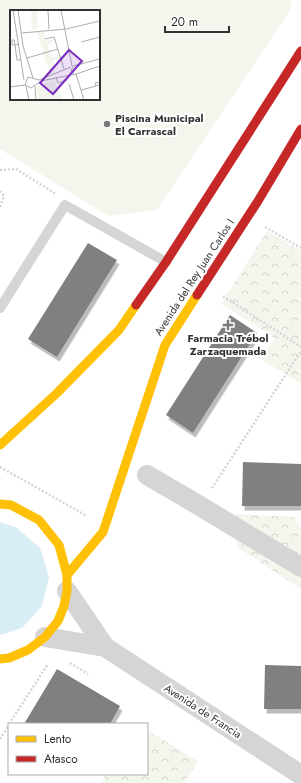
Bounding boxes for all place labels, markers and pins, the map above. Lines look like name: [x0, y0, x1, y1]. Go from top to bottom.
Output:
place label: Piscina Municipal El Carrascal: [115, 110, 204, 139]
marker: Piscina Municipal El Carrascal: [102, 119, 112, 129]
marker: Farmacia Trébol Zarzaquemada: [223, 320, 233, 330]
place label: Farmacia Trébol Zarzaquemada: [187, 330, 269, 359]

